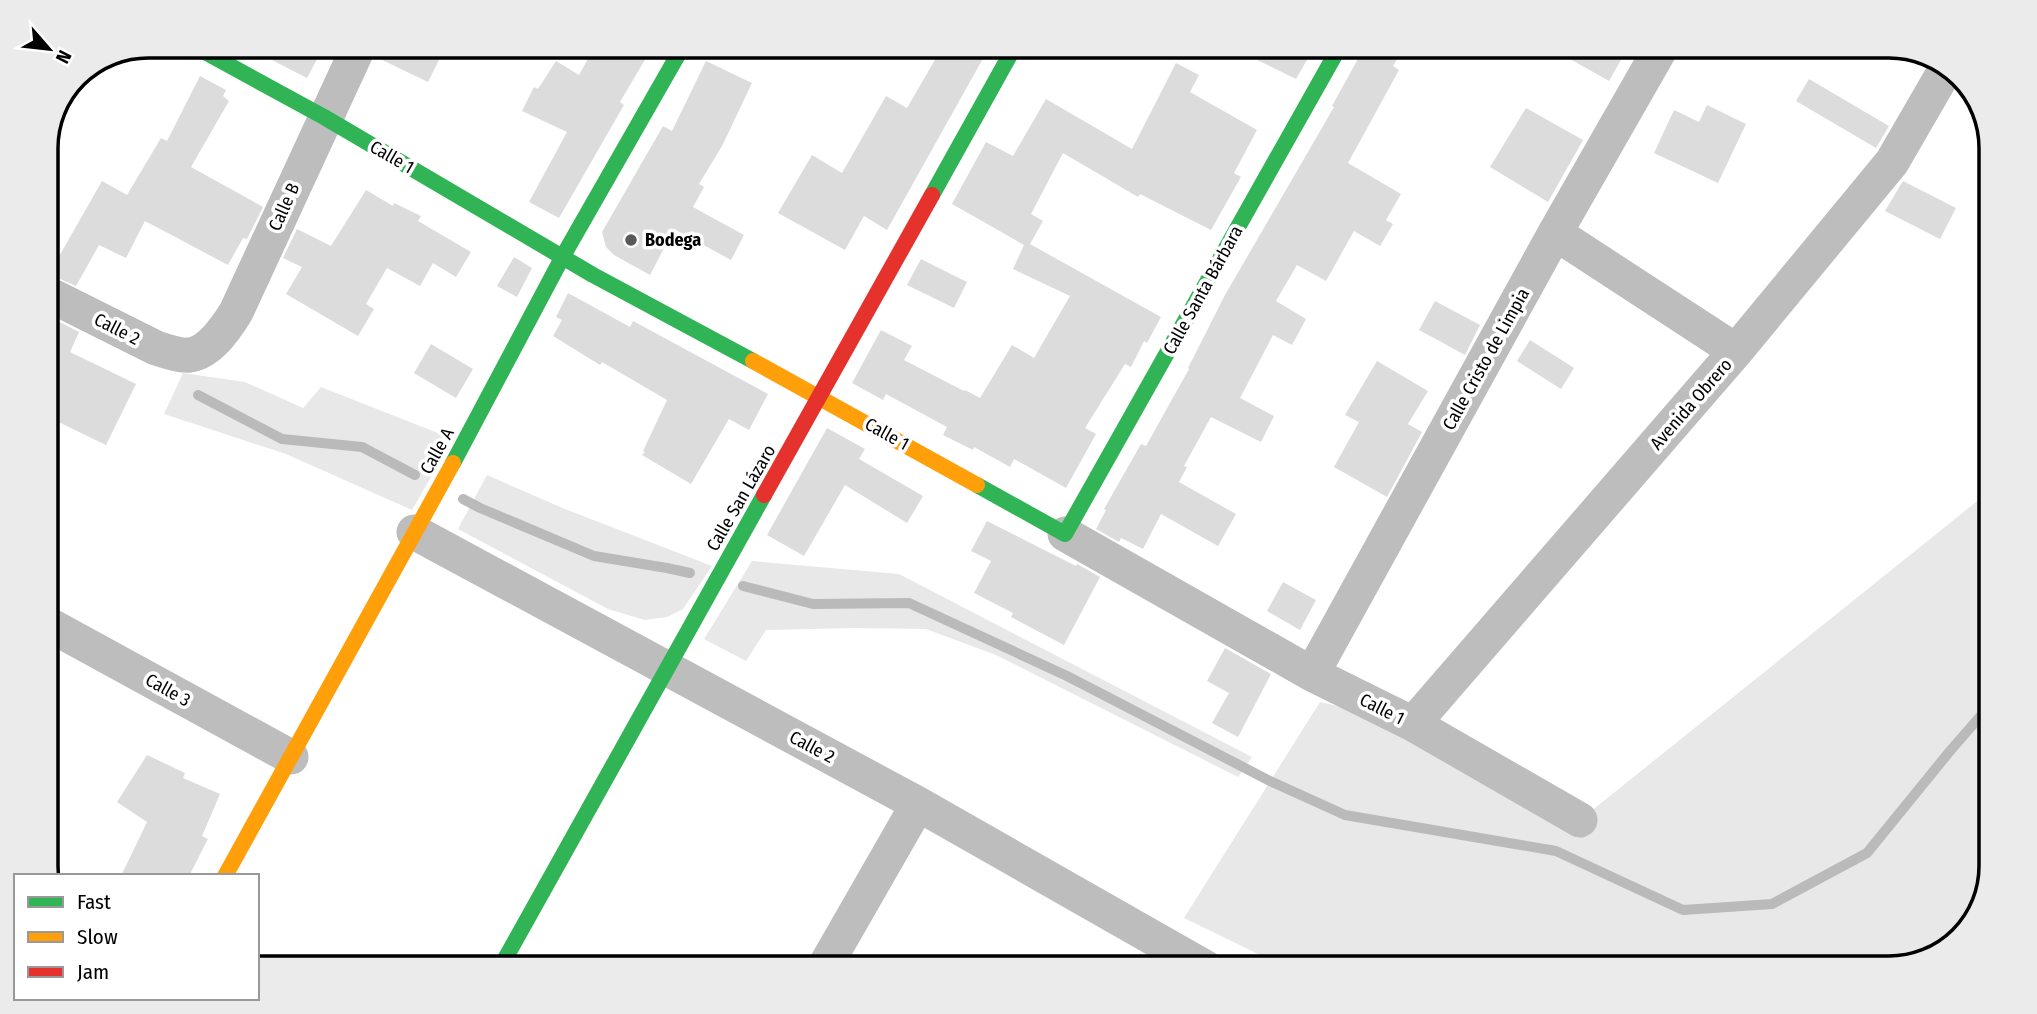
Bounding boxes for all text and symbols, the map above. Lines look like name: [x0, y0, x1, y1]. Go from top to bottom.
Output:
north arrow: [14, 14, 84, 84]
text: N: [51, 46, 76, 67]
street label: Calle 1: [366, 136, 418, 178]
street label: Calle B: [264, 180, 304, 234]
street label: Calle Santa Bárbara: [1158, 222, 1248, 358]
place label: Bodega: [645, 229, 701, 251]
marker: Bodega: [623, 232, 639, 248]
street label: Calle Cristo de Limpia: [1438, 284, 1534, 434]
street label: Calle 2: [91, 308, 143, 350]
street label: Avenida Obrero: [1645, 354, 1737, 454]
street label: Calle 1: [861, 413, 913, 455]
street label: Calle A: [415, 424, 459, 478]
street label: Calle San Lázaro: [702, 441, 780, 555]
street label: Calle 3: [142, 669, 194, 711]
street label: Calle 1: [1356, 688, 1408, 730]
street label: Calle 2: [786, 726, 838, 768]
legend: [14, 874, 259, 1000]
text: Fast: [77, 889, 111, 915]
text: Slow: [77, 924, 118, 950]
text: Jam: [77, 959, 109, 985]

